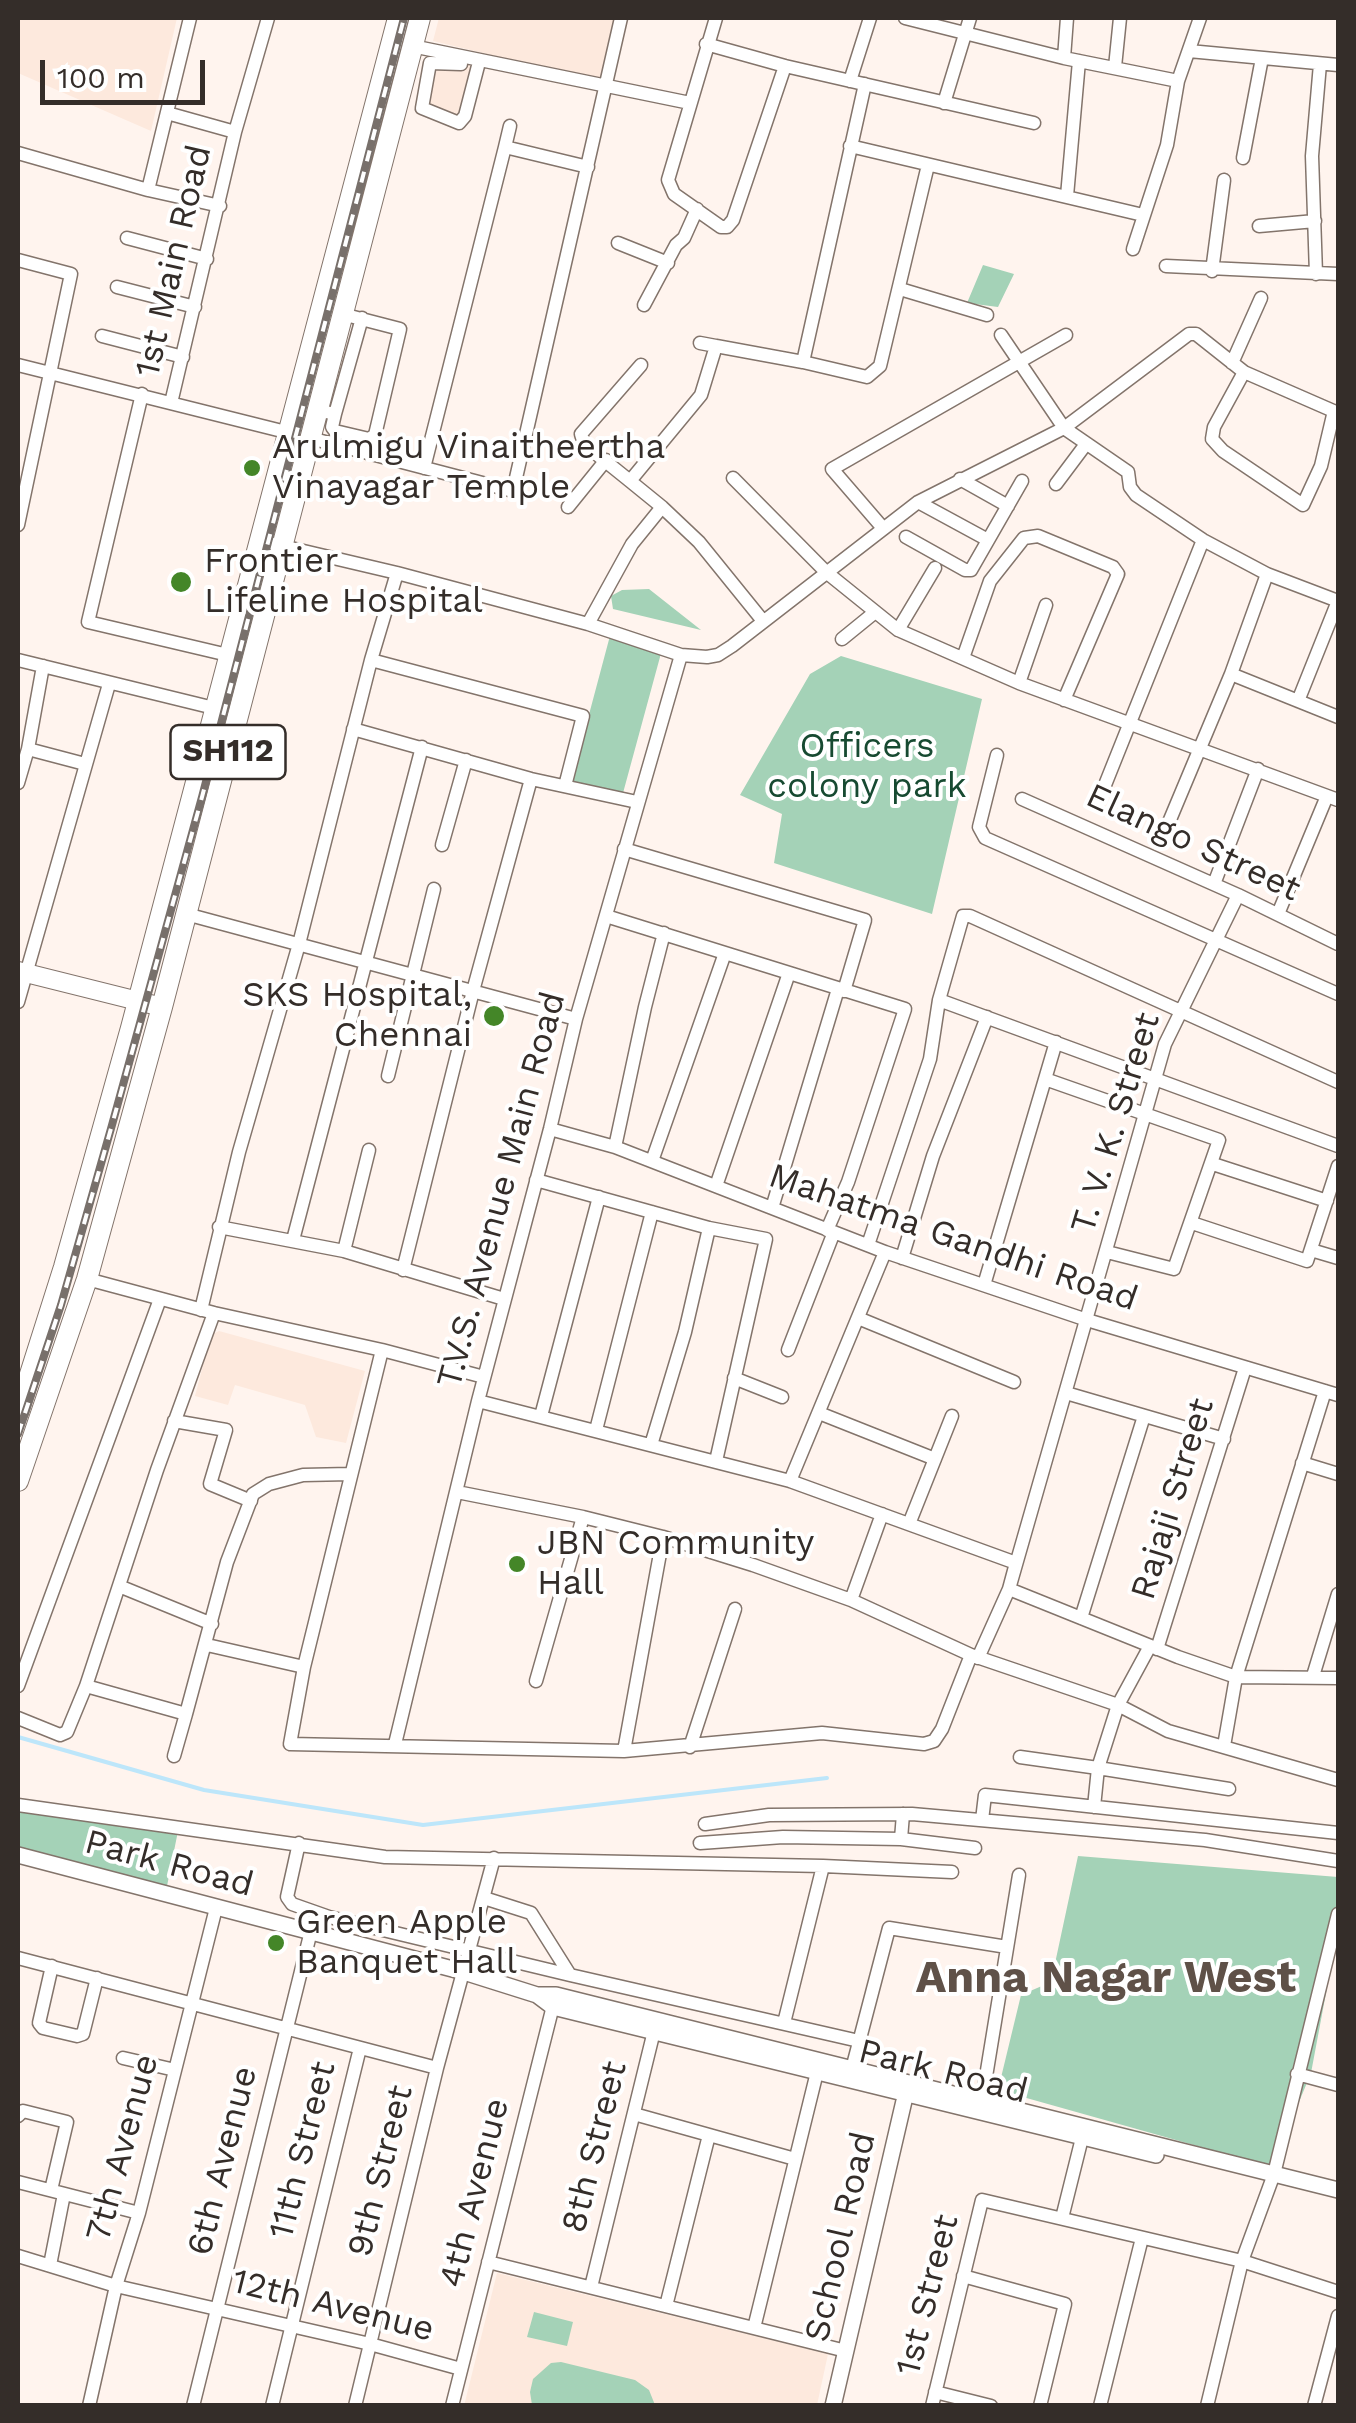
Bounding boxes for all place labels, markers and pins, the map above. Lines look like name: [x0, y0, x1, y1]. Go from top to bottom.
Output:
place label: Arulmigu Vinaitheertha Vinayagar Temple: [272, 427, 665, 509]
marker: Arulmigu Vinaitheertha Vinayagar Temple: [241, 457, 263, 479]
place label: Frontier Lifeline Hospital: [204, 541, 483, 623]
marker: Frontier Lifeline Hospital: [168, 569, 194, 595]
place label: SKS Hospital, Chennai: [242, 975, 472, 1057]
marker: SKS Hospital, Chennai: [481, 1003, 507, 1029]
place label: JBN Community Hall: [537, 1523, 814, 1605]
marker: JBN Community Hall: [506, 1553, 528, 1575]
place label: Green Apple Banquet Hall: [296, 1902, 517, 1984]
marker: Green Apple Banquet Hall: [265, 1932, 287, 1954]

